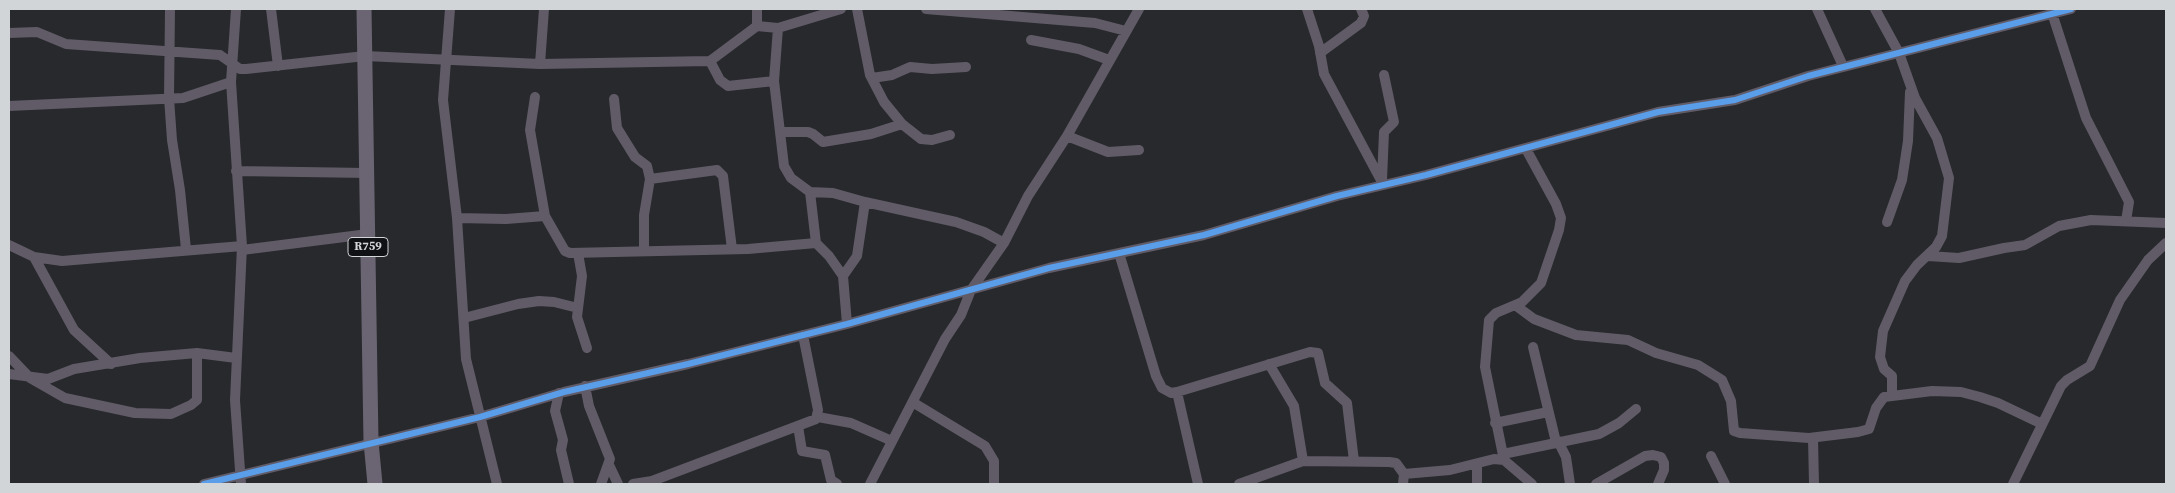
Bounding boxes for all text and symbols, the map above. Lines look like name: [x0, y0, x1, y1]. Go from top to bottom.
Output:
road number: R759: [348, 238, 388, 256]

